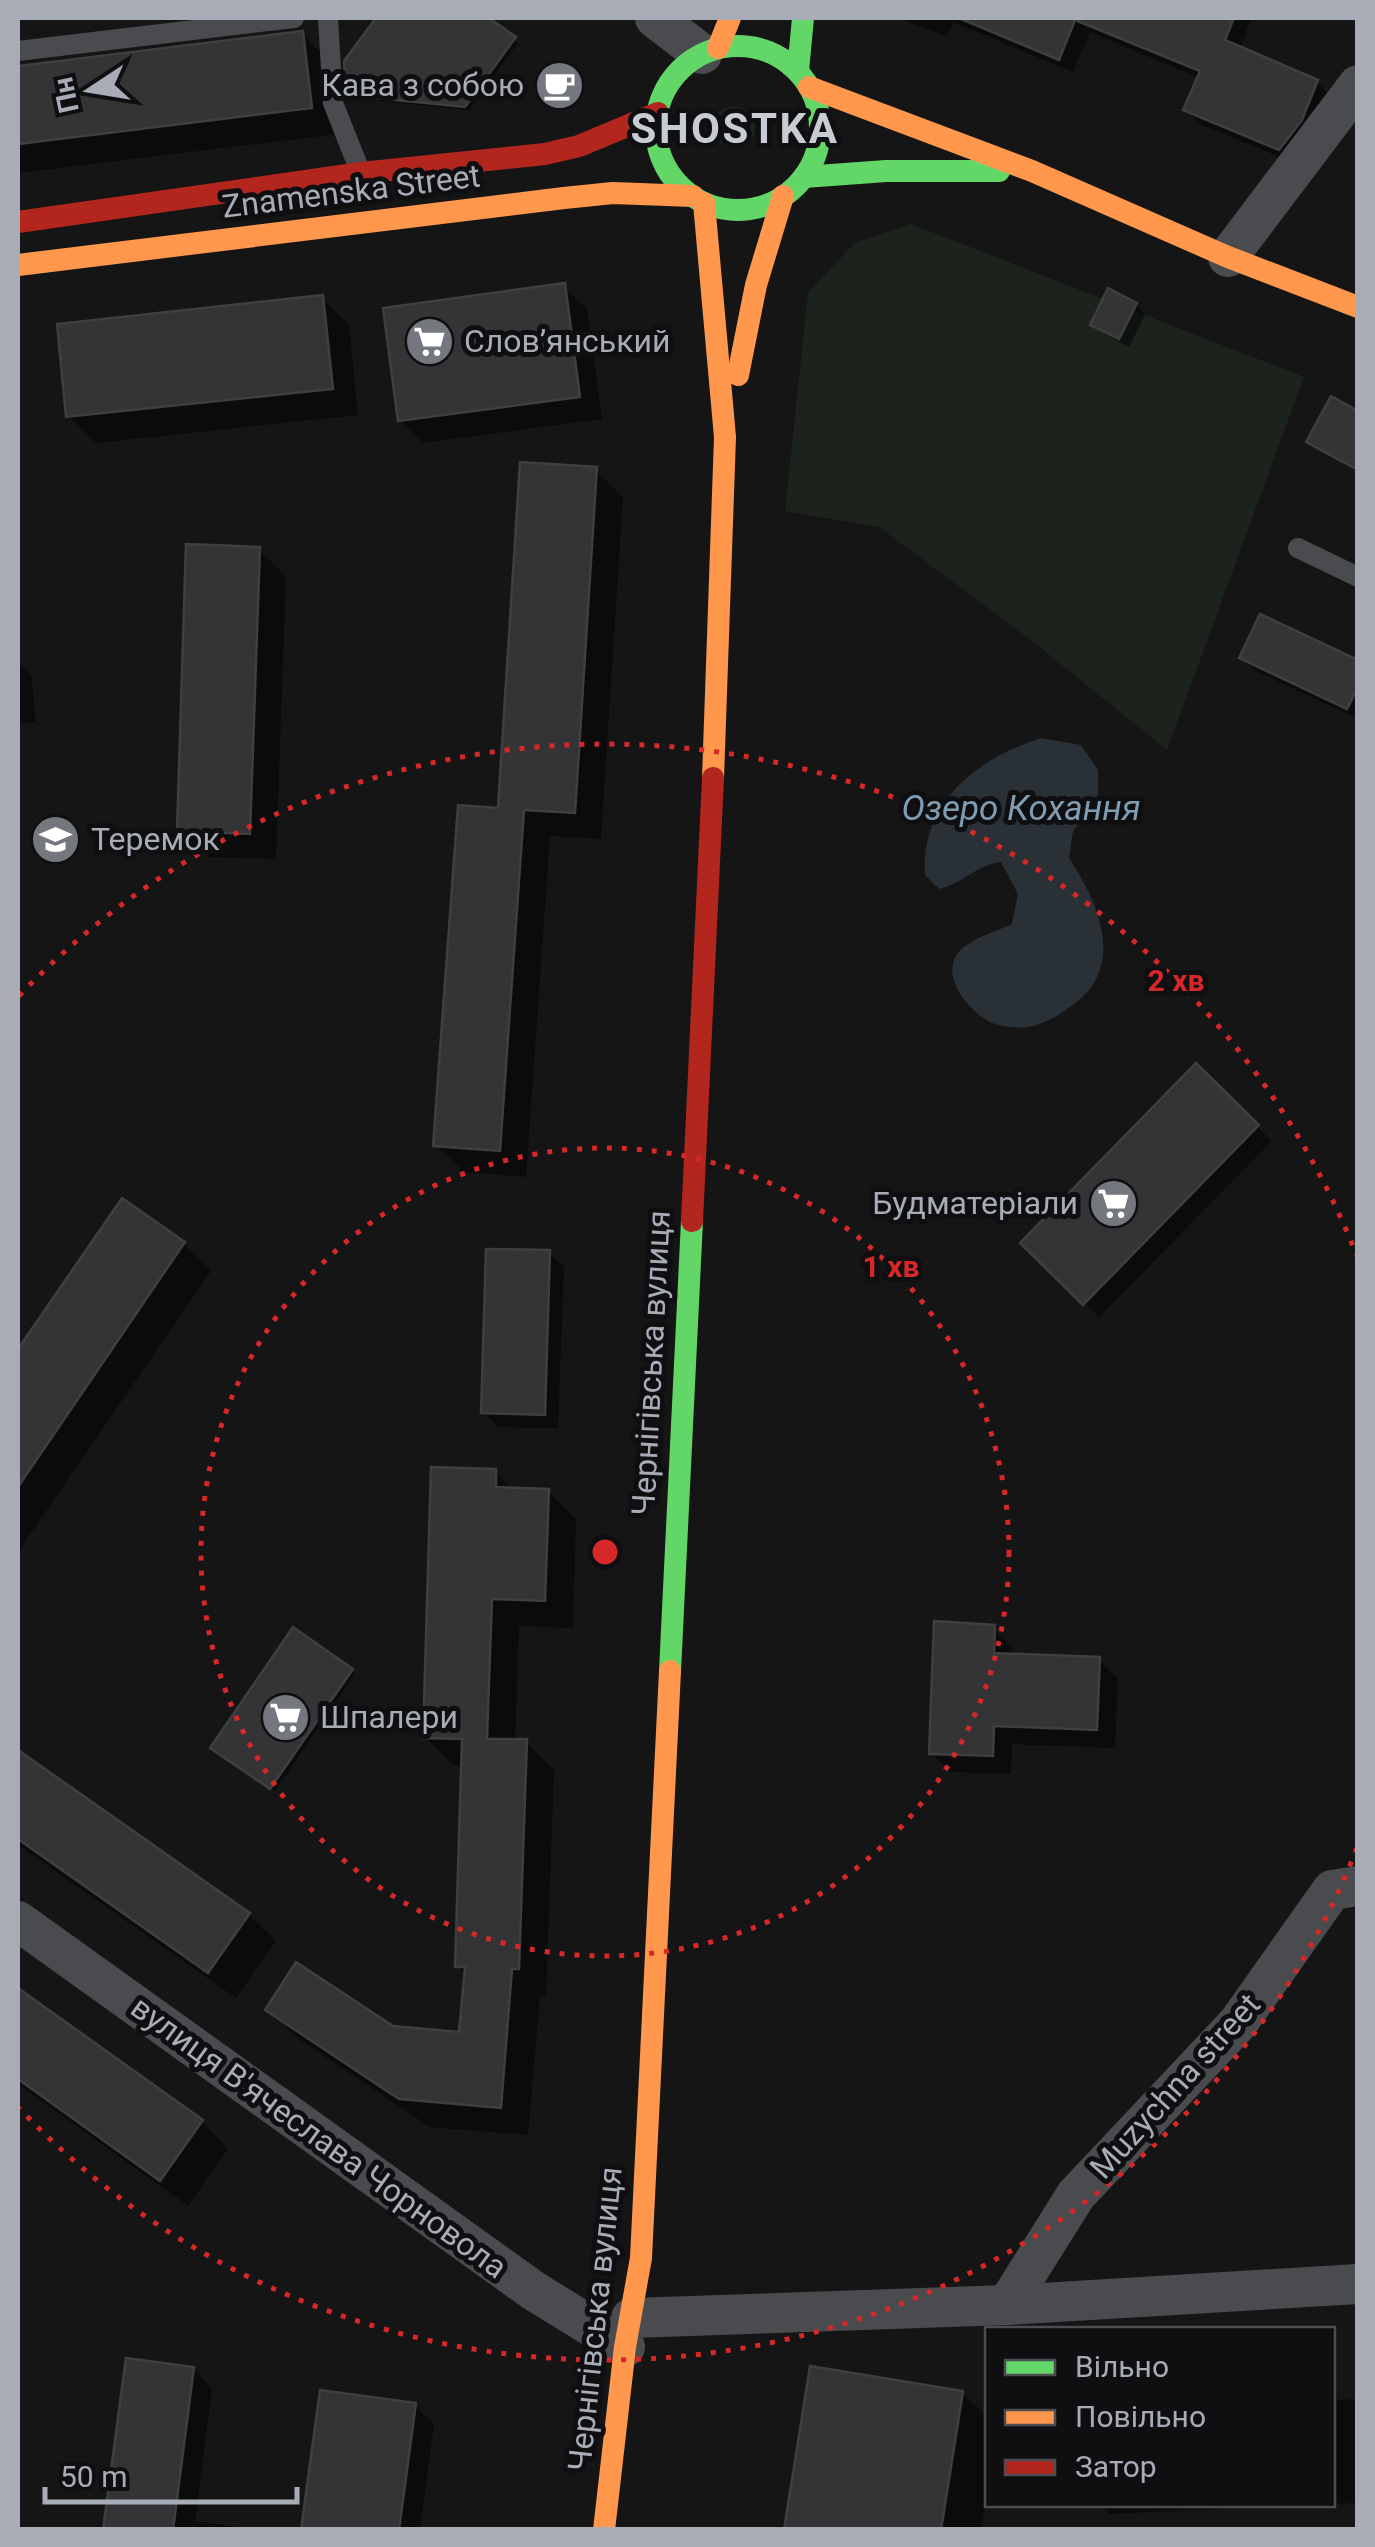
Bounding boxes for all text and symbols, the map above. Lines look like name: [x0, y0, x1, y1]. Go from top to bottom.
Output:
north arrow: [40, 40, 140, 140]
cafe icon: Кава з собою: [533, 59, 585, 111]
place label: Кава з собою: [321, 66, 524, 104]
text: Пн: [46, 74, 86, 116]
district label: SHOSTKA: [631, 104, 839, 153]
street label: Znamenska Street: [220, 156, 482, 226]
supermarket icon: Слов’янський: [403, 315, 455, 367]
place label: Слов’янський: [464, 322, 670, 360]
water label: Озеро Кохання: [901, 788, 1141, 829]
school or university icon: Теремок: [30, 813, 82, 865]
place label: Теремок: [91, 820, 220, 858]
text: 2 хв: [1148, 963, 1204, 998]
supermarket icon: Будматеріали: [1087, 1177, 1139, 1229]
place label: Будматеріали: [872, 1184, 1078, 1222]
street label: Чернігівська вулиця: [624, 1209, 678, 1517]
text: 1 хв: [863, 1249, 919, 1284]
centre of rings: [587, 1534, 623, 1570]
supermarket icon: Шпалери: [259, 1691, 311, 1743]
place label: Шпалери: [320, 1698, 458, 1736]
street label: Muzychna street: [1082, 1986, 1268, 2186]
street label: вулиця В'ячеслава Чорновола: [124, 1988, 514, 2286]
street label: Чернігівська вулиця: [560, 2165, 630, 2473]
legend: [985, 2327, 1335, 2507]
text: Вільно: [1075, 2349, 1169, 2384]
text: Повільно: [1075, 2399, 1206, 2434]
scale bar: [45, 2442, 298, 2504]
text: Затор: [1075, 2449, 1157, 2484]
text: 50 m: [60, 2459, 127, 2494]

